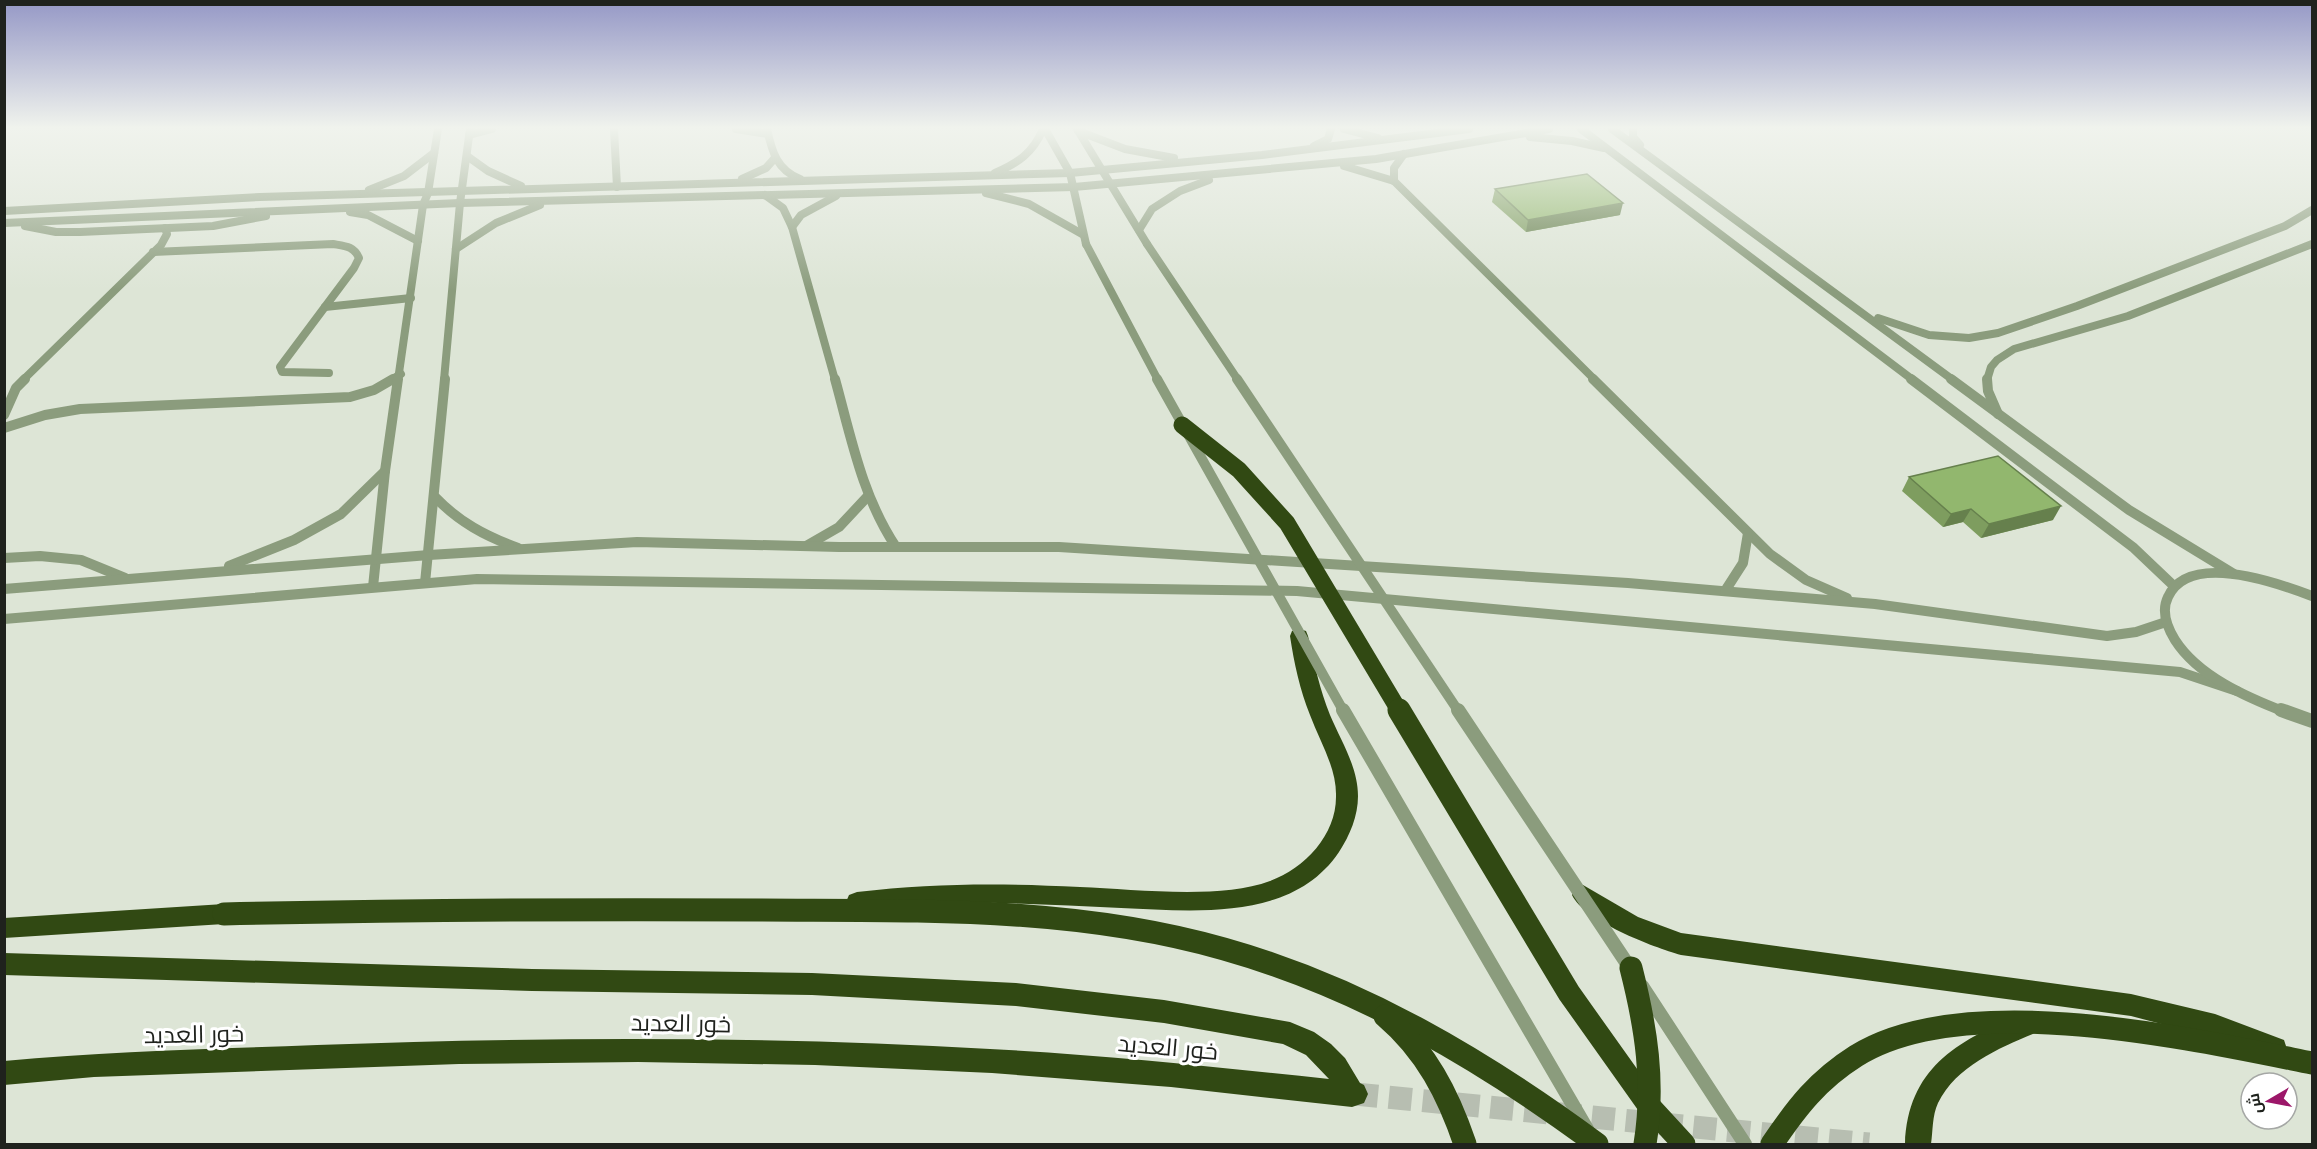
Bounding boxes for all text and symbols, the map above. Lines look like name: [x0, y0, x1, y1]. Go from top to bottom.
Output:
street label: خور العديد: [631, 1007, 731, 1039]
street label: خور العديد: [144, 1018, 244, 1050]
street label: خور العديد: [1117, 1027, 1219, 1067]
north arrow: [2239, 1071, 2299, 1131]
text: ش: [2243, 1092, 2266, 1115]

